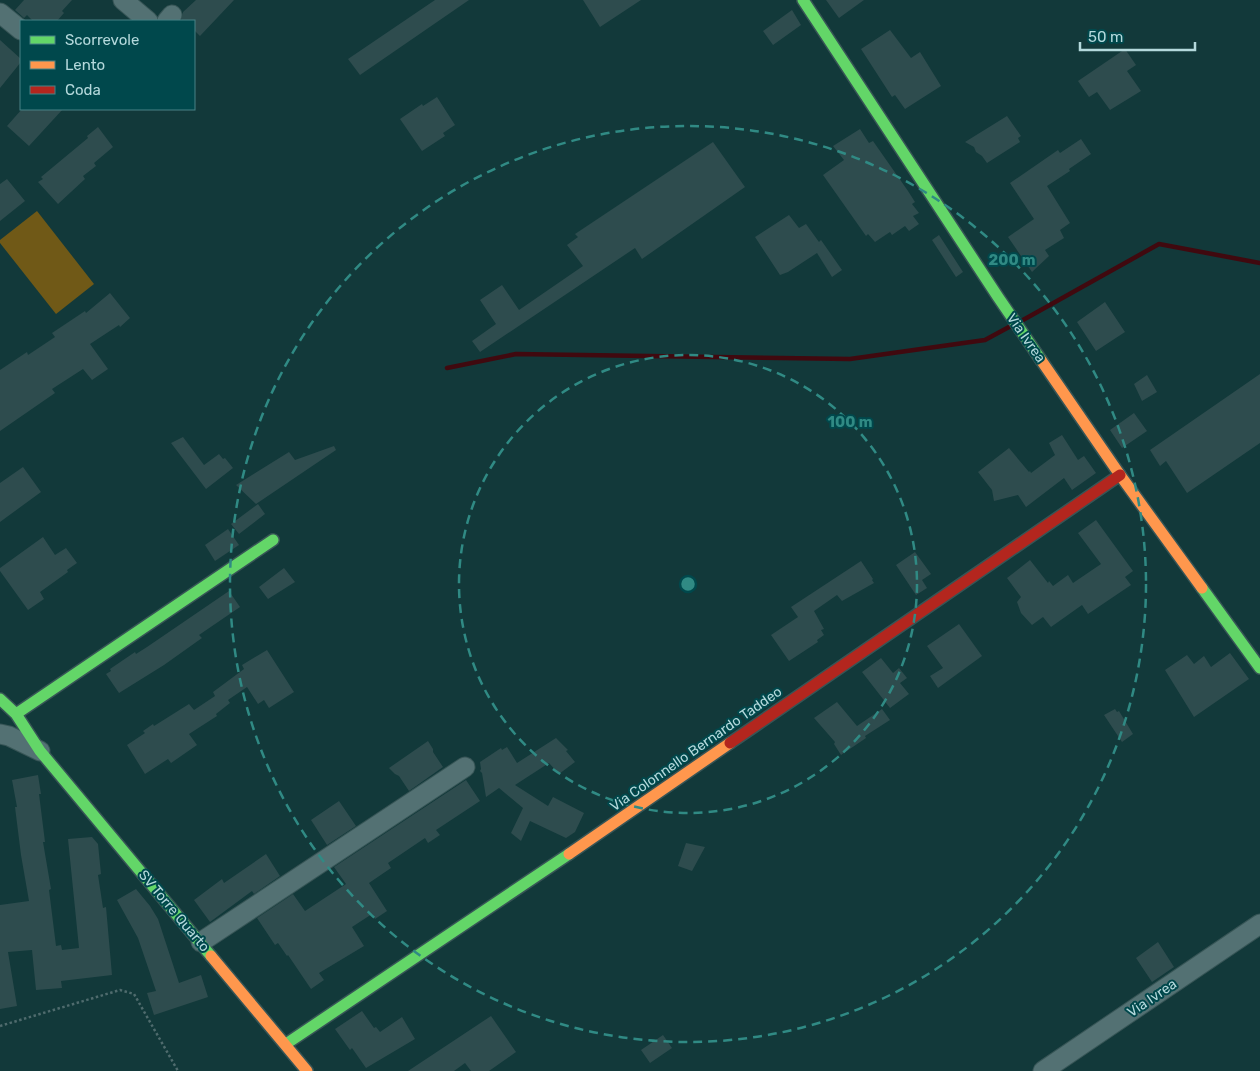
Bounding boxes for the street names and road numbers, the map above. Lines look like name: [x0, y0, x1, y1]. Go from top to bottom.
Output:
street label: Via Ivrea: [1003, 310, 1049, 366]
street label: Via Colonnello Bernardo Taddeo: [607, 683, 785, 815]
street label: SV Torre Quarto: [135, 867, 213, 955]
street label: Via Ivrea: [1124, 975, 1180, 1021]

